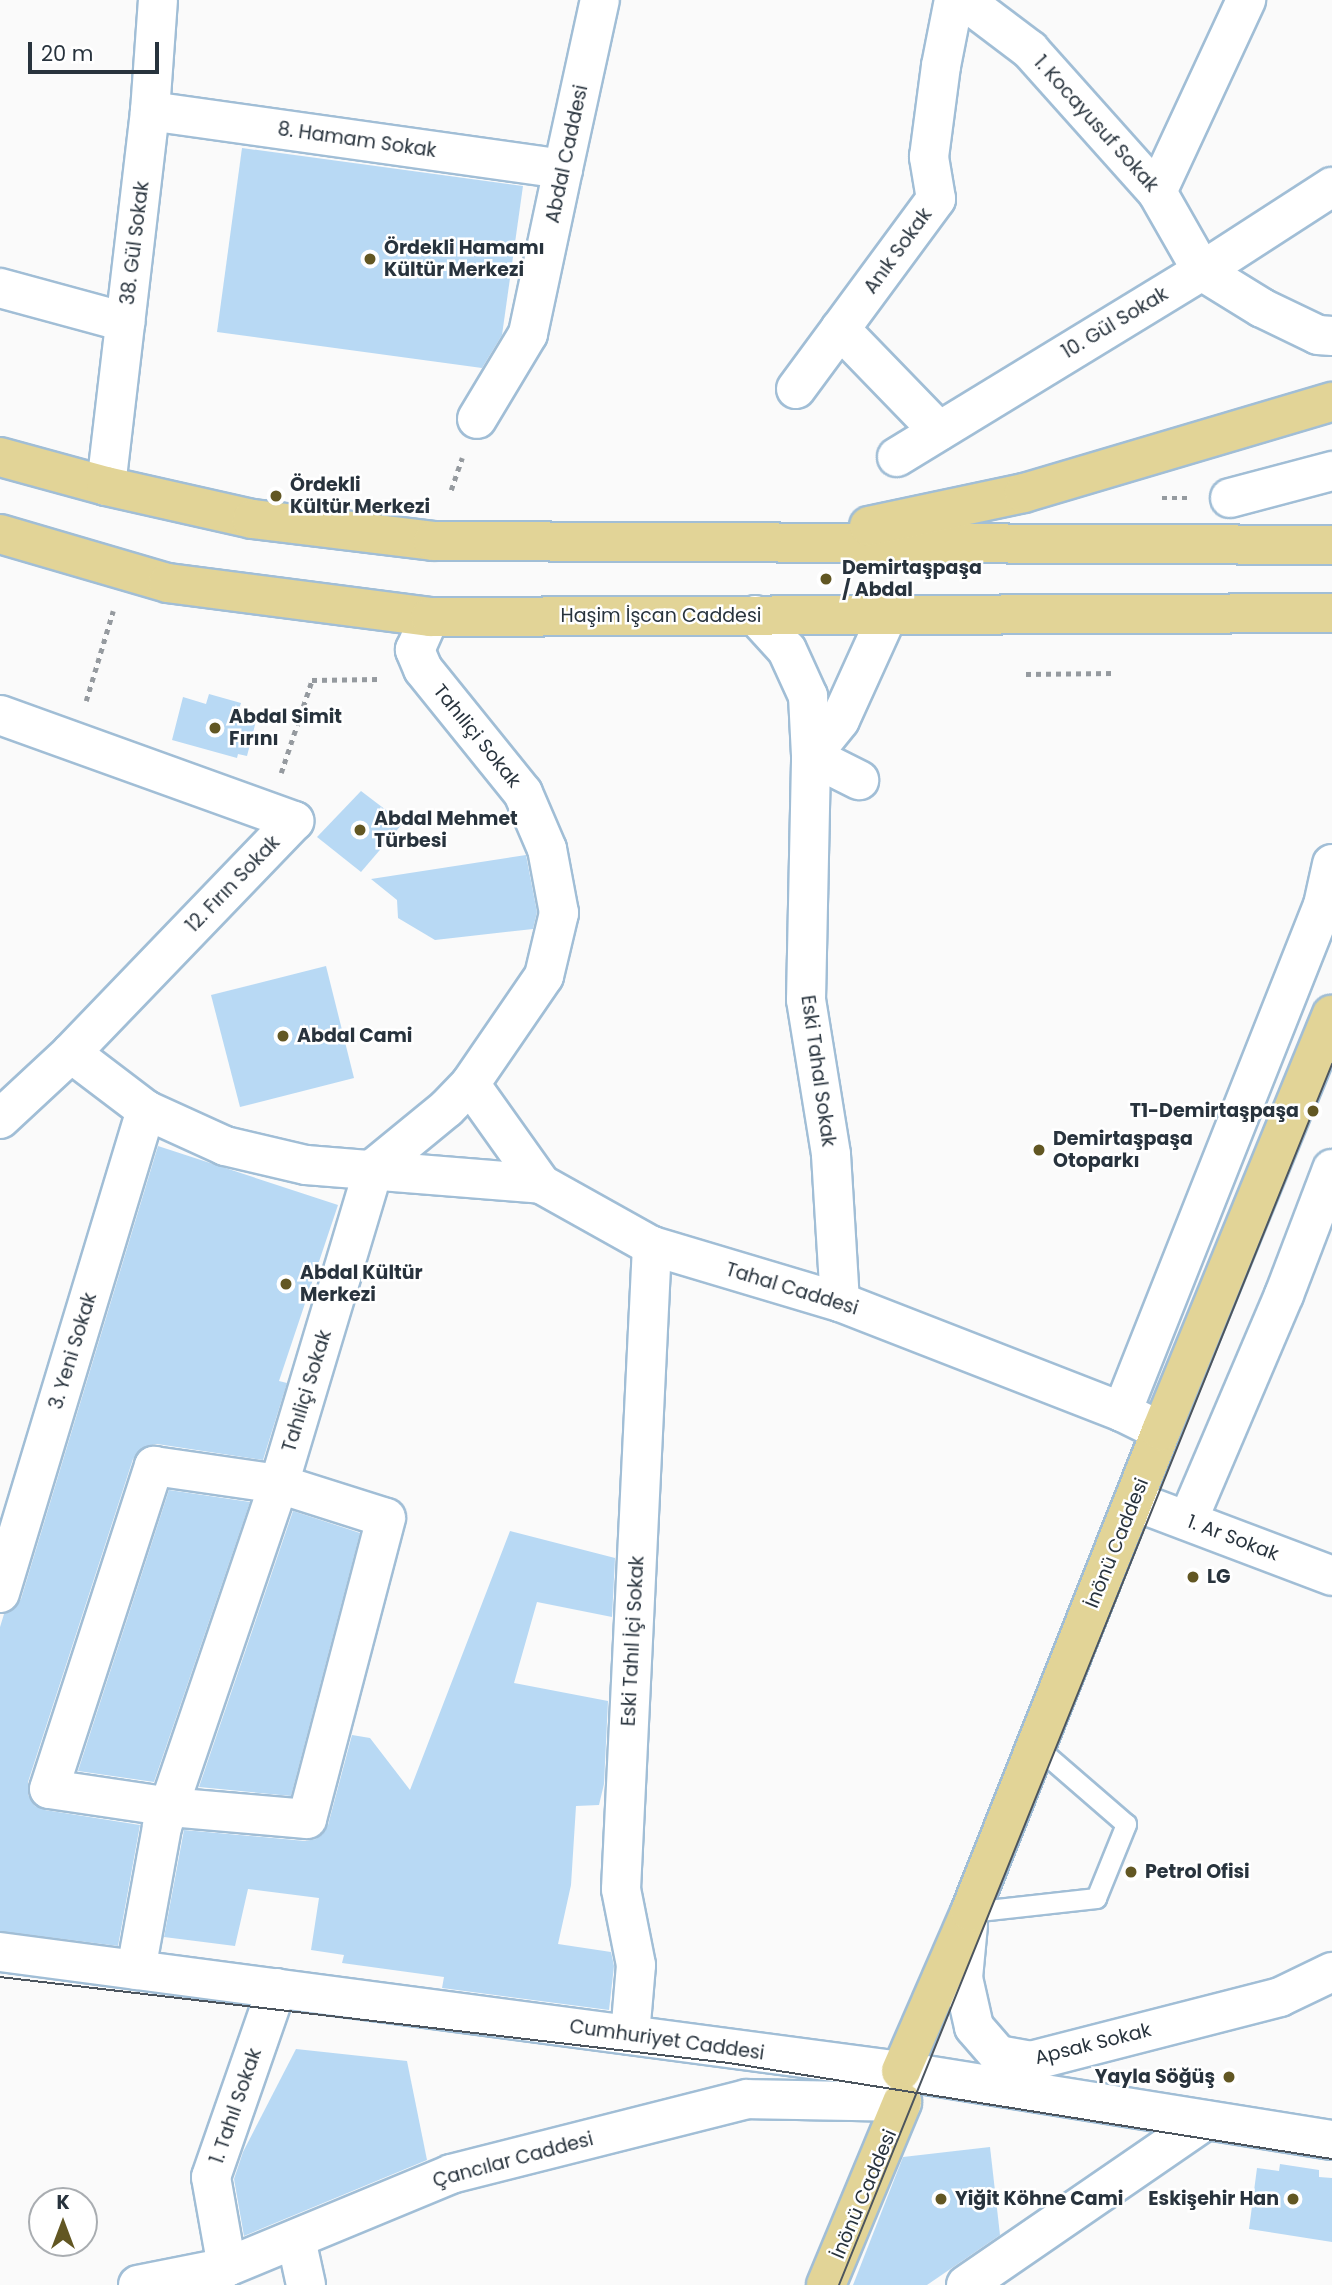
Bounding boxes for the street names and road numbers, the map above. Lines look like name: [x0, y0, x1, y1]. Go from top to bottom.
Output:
street label: 1. Kocayusuf Sokak: [1029, 51, 1163, 197]
street label: Abdal Caddesi: [541, 83, 593, 225]
street label: 8. Hamam Sokak: [276, 118, 438, 162]
street label: 38. Gül Sokak: [116, 180, 154, 306]
street label: Anık Sokak: [859, 204, 937, 298]
street label: 10. Gül Sokak: [1058, 282, 1172, 364]
street label: Haşim İşcan Caddesi: [560, 605, 762, 627]
street label: Tahıliçi Sokak: [428, 680, 526, 792]
street label: 12. Fırın Sokak: [181, 831, 285, 937]
street label: Eski Tahal Sokak: [796, 994, 840, 1148]
street label: Tahal Caddesi: [723, 1258, 861, 1320]
street label: 3. Yeni Sokak: [44, 1290, 102, 1412]
street label: Tahıliçi Sokak: [278, 1327, 336, 1455]
street label: İnönü Caddesi: [1081, 1475, 1153, 1611]
street label: 1. Ar Sokak: [1184, 1510, 1282, 1566]
street label: Eski Tahıl İçi Sokak: [617, 1555, 649, 1727]
street label: Cumhuriyet Caddesi: [568, 2015, 766, 2065]
street label: Apsak Sokak: [1033, 2019, 1153, 2069]
street label: 1. Tahıl Sokak: [206, 2045, 266, 2167]
street label: İnönü Caddesi: [827, 2126, 901, 2262]
street label: Çancılar Caddesi: [430, 2128, 596, 2192]

